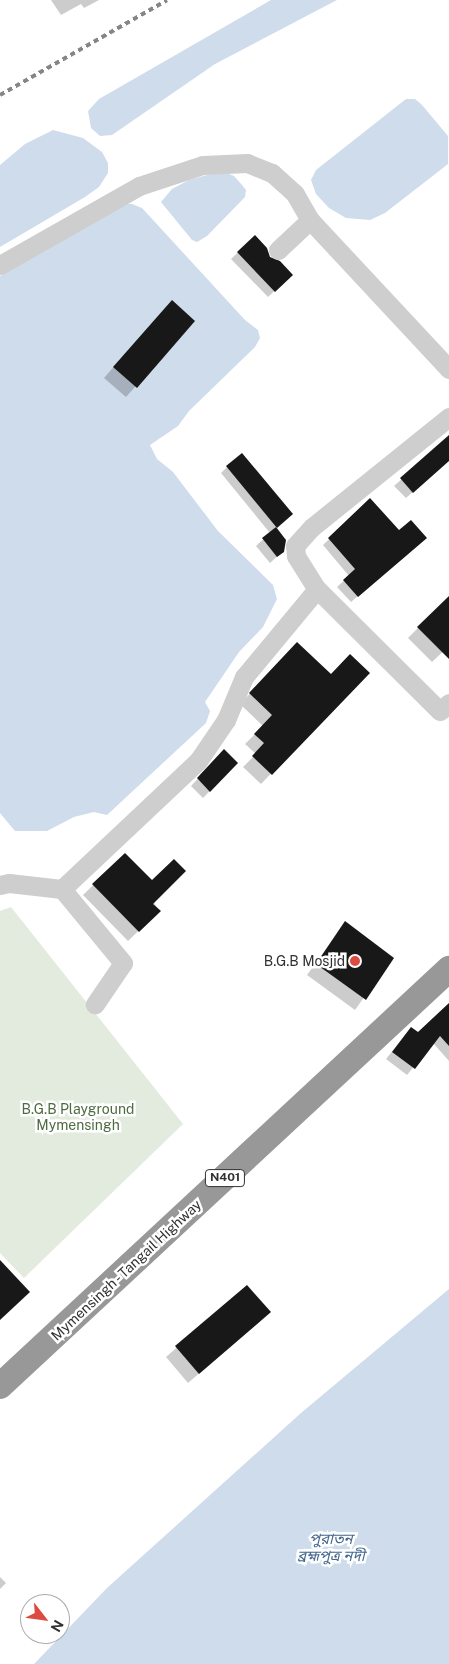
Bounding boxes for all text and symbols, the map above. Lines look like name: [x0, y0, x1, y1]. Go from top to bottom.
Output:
place label: B.G.B Mosjid: [264, 953, 345, 969]
marker: B.G.B Mosjid: [349, 955, 361, 967]
park label: B.G.B Playground Mymensingh: [22, 1101, 134, 1134]
road number: N401: [204, 1168, 246, 1188]
street label: Mymensingh - Tangail Highway: [46, 1195, 206, 1345]
water label: পুরাতন ব্রহ্মপুত্র নদী: [297, 1529, 365, 1564]
north arrow: [20, 1594, 70, 1644]
text: N: [47, 1617, 67, 1635]

